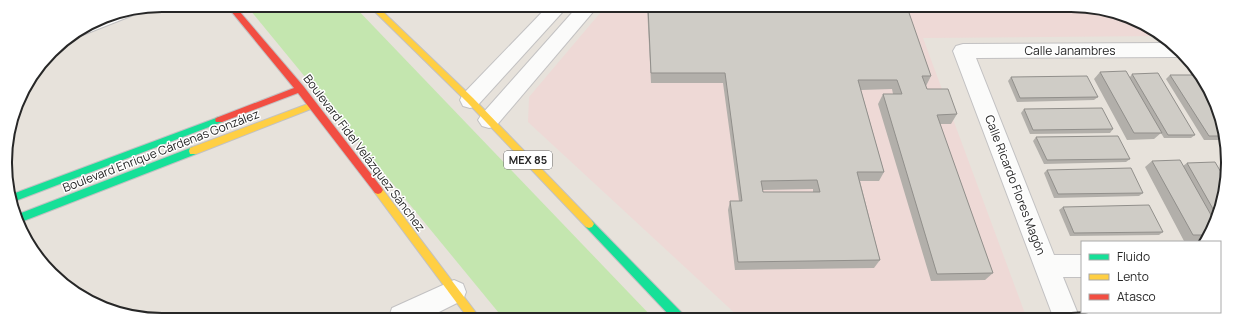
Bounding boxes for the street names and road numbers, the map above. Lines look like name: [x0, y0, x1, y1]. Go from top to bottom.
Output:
street label: Calle Janambres: [1024, 42, 1116, 59]
street label: Boulevard Fidel Velázquez Sánchez: [300, 71, 429, 235]
street label: Boulevard Enrique Cárdenas González: [60, 105, 262, 196]
street label: Calle Ricardo Flores Magón: [981, 112, 1050, 257]
road number: MEX 85: [504, 151, 552, 169]

